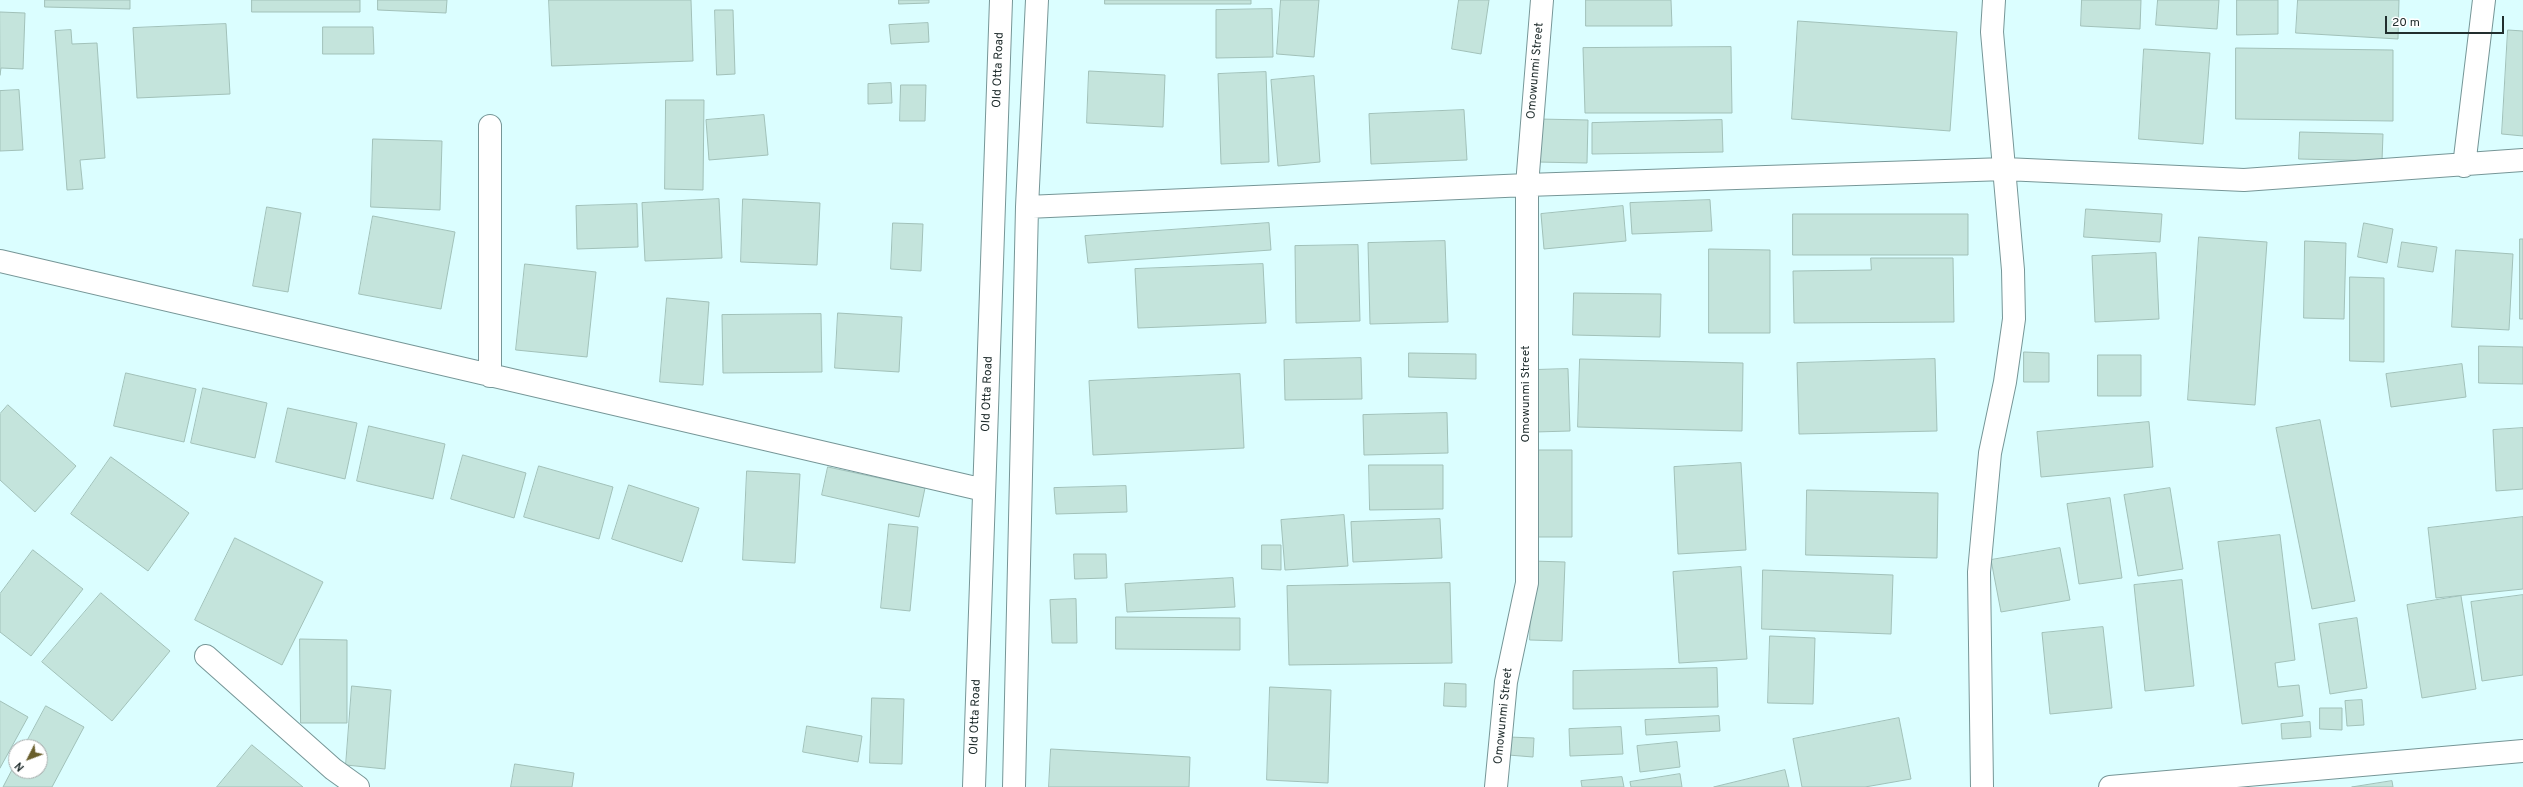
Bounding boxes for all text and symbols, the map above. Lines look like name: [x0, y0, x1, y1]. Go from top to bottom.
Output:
scale bar: [2387, 8, 2506, 34]
text: 20 m: [2392, 15, 2420, 31]
street label: Omowunmi Street: [1525, 22, 1547, 120]
street label: Old Otta Road: [990, 32, 1008, 108]
street label: Omowunmi Street: [1520, 345, 1534, 443]
street label: Old Otta Road: [979, 356, 997, 432]
street label: Omowunmi Street: [1492, 667, 1516, 765]
street label: Old Otta Road: [967, 679, 985, 755]
north arrow: [8, 739, 48, 779]
text: N: [12, 759, 28, 774]

